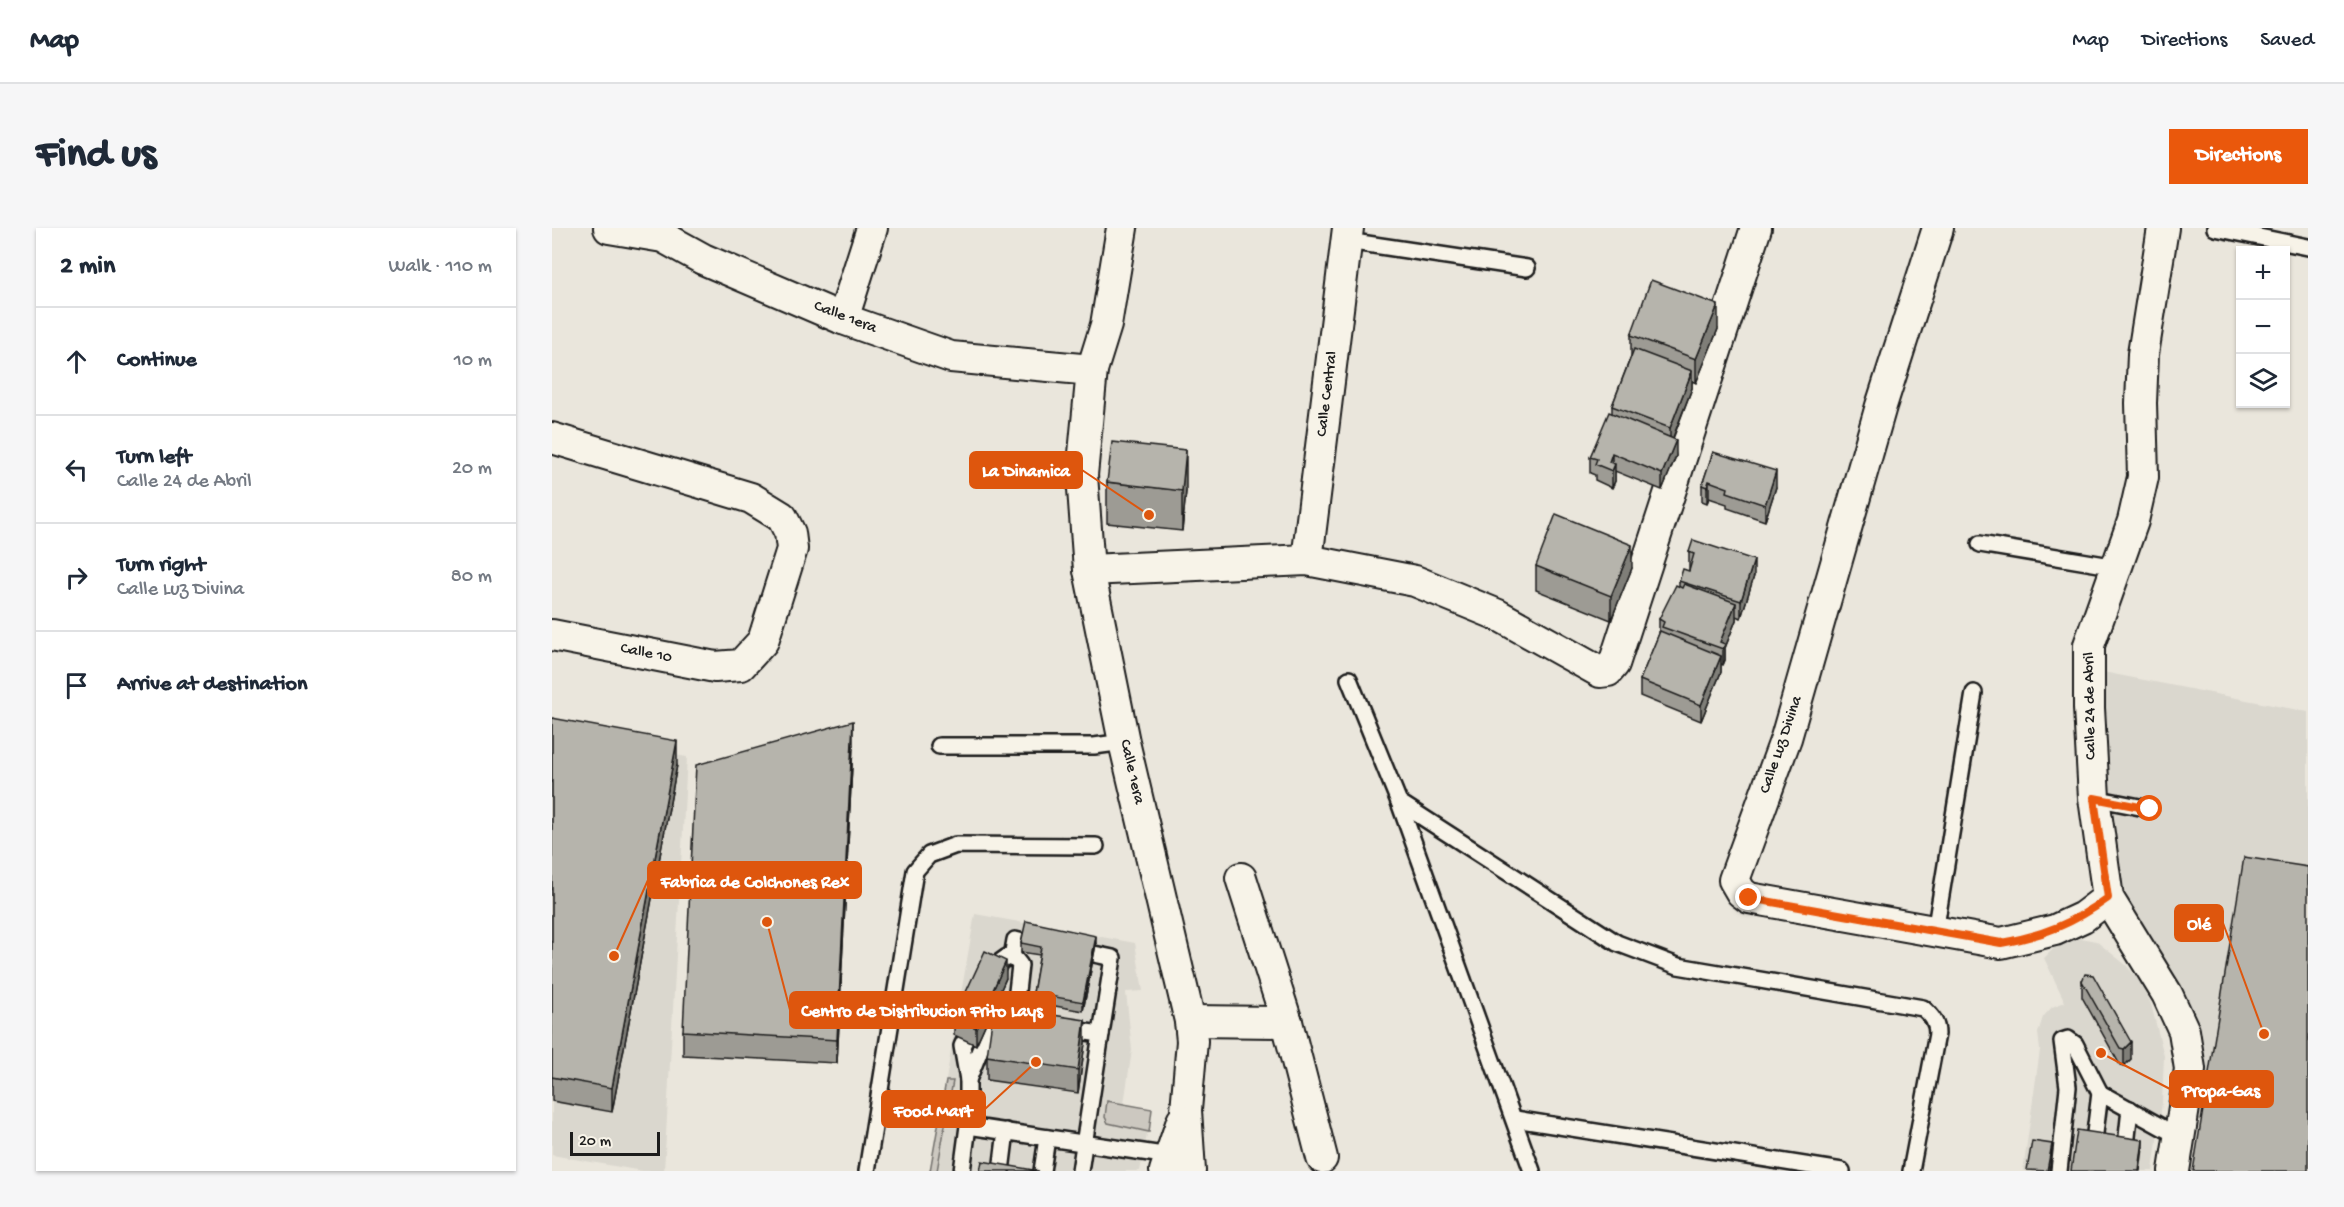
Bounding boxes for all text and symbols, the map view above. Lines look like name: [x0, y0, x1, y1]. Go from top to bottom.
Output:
text: Map: [30, 25, 79, 58]
text: Map: [2072, 29, 2109, 54]
text: Directions: [2142, 29, 2227, 54]
text: Saved: [2260, 29, 2314, 54]
button: Directions: [2169, 129, 2308, 184]
text: Find us: [36, 132, 156, 181]
map controls: [2236, 246, 2290, 408]
button: +: [2236, 246, 2290, 300]
text: 2 min: [60, 252, 115, 283]
text: Walk · 110 m: [388, 256, 492, 279]
street label: Calle 1era: [811, 297, 880, 339]
button: −: [2236, 300, 2290, 354]
icon: ahead: [60, 345, 93, 378]
text: Continue: [117, 348, 197, 374]
text: 10 m: [454, 350, 492, 373]
street label: Calle Central: [1313, 350, 1343, 438]
button: layers: [2236, 354, 2290, 408]
text: Turn left: [117, 445, 191, 471]
callout: La Dinamica: [970, 452, 1082, 488]
icon: left: [60, 453, 93, 486]
text: 20 m: [452, 458, 492, 481]
text: La Dinamica: [982, 462, 1071, 483]
text: Calle 24 de Abril: [117, 471, 252, 494]
text: Turn right: [117, 553, 205, 579]
icon: right: [60, 561, 93, 594]
text: 80 m: [451, 566, 492, 589]
text: Calle Luz Divina: [117, 579, 244, 602]
street label: Calle 10: [619, 640, 673, 668]
street label: Calle 24 de Abril: [2081, 652, 2101, 760]
icon: arrive: [60, 669, 93, 702]
text: Arrive at destination: [117, 672, 307, 698]
street label: Calle Luz Divina: [1756, 693, 1808, 796]
street label: Calle 1era: [1114, 738, 1148, 807]
route start: [2136, 795, 2162, 821]
callout: Fabrica de Colchones Rex: [648, 862, 861, 898]
text: Fabrica de Colchones Rex: [660, 873, 850, 894]
route end: [1735, 884, 1761, 910]
callout: Olé: [2175, 905, 2223, 941]
text: Olé: [2187, 915, 2212, 936]
callout: Centro de Distribucion Frito Lays: [790, 992, 1055, 1028]
text: Centro de Distribucion Frito Lays: [800, 1002, 1044, 1023]
callout: Propa-Gas: [2170, 1071, 2273, 1107]
text: Propa-Gas: [2181, 1082, 2261, 1103]
callout: Food Mart: [882, 1091, 985, 1127]
text: Food Mart: [893, 1102, 974, 1123]
scale bar: [570, 1129, 660, 1156]
text: 20 m: [579, 1133, 611, 1152]

